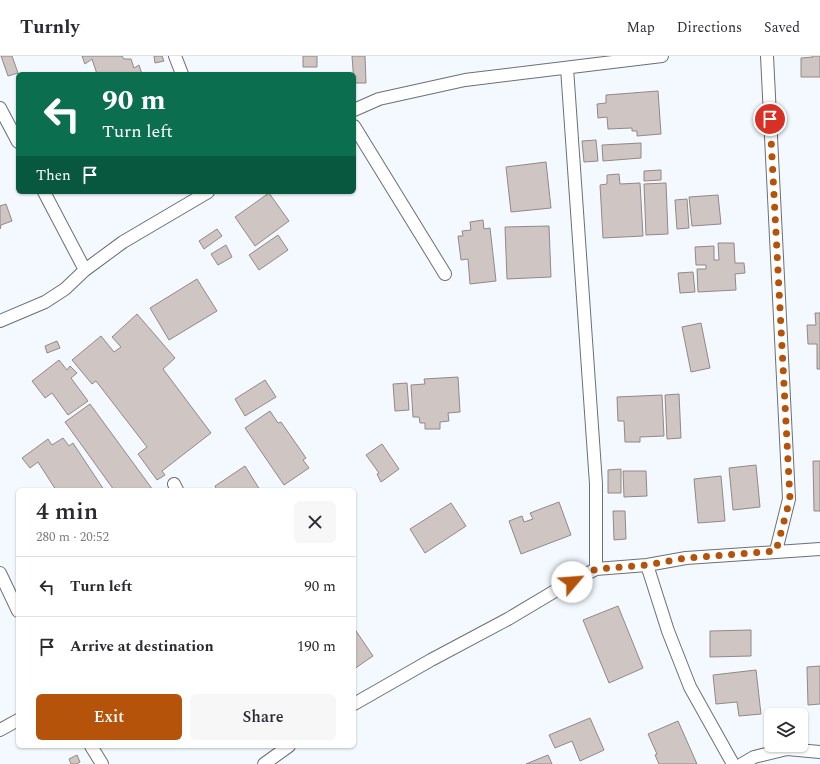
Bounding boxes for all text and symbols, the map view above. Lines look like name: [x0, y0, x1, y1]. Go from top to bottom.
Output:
text: Turnly: [20, 13, 80, 42]
text: Map: [627, 17, 655, 38]
text: Directions: [677, 17, 742, 38]
text: Saved: [764, 17, 800, 38]
text: 90 m: [102, 79, 166, 122]
icon: left: [36, 88, 88, 140]
pin: [753, 102, 787, 136]
icon: arrive: [759, 108, 781, 130]
text: Turn left: [102, 118, 173, 145]
text: Then: [36, 164, 71, 187]
icon: arrive: [79, 164, 101, 186]
text: 4 min: [36, 494, 98, 530]
button: close: [294, 501, 336, 543]
text: 280 m · 20:52: [36, 527, 109, 547]
position arrow: [551, 561, 593, 603]
text: Turn left: [70, 575, 132, 598]
text: 90 m: [304, 575, 336, 598]
icon: left: [36, 576, 58, 598]
text: Arrive at destination: [70, 635, 214, 658]
text: 190 m: [297, 635, 336, 658]
icon: arrive: [36, 636, 58, 658]
button: Exit: [36, 694, 182, 740]
button: Share: [190, 694, 336, 740]
map controls: [764, 708, 808, 752]
button: layers: [764, 708, 808, 752]

